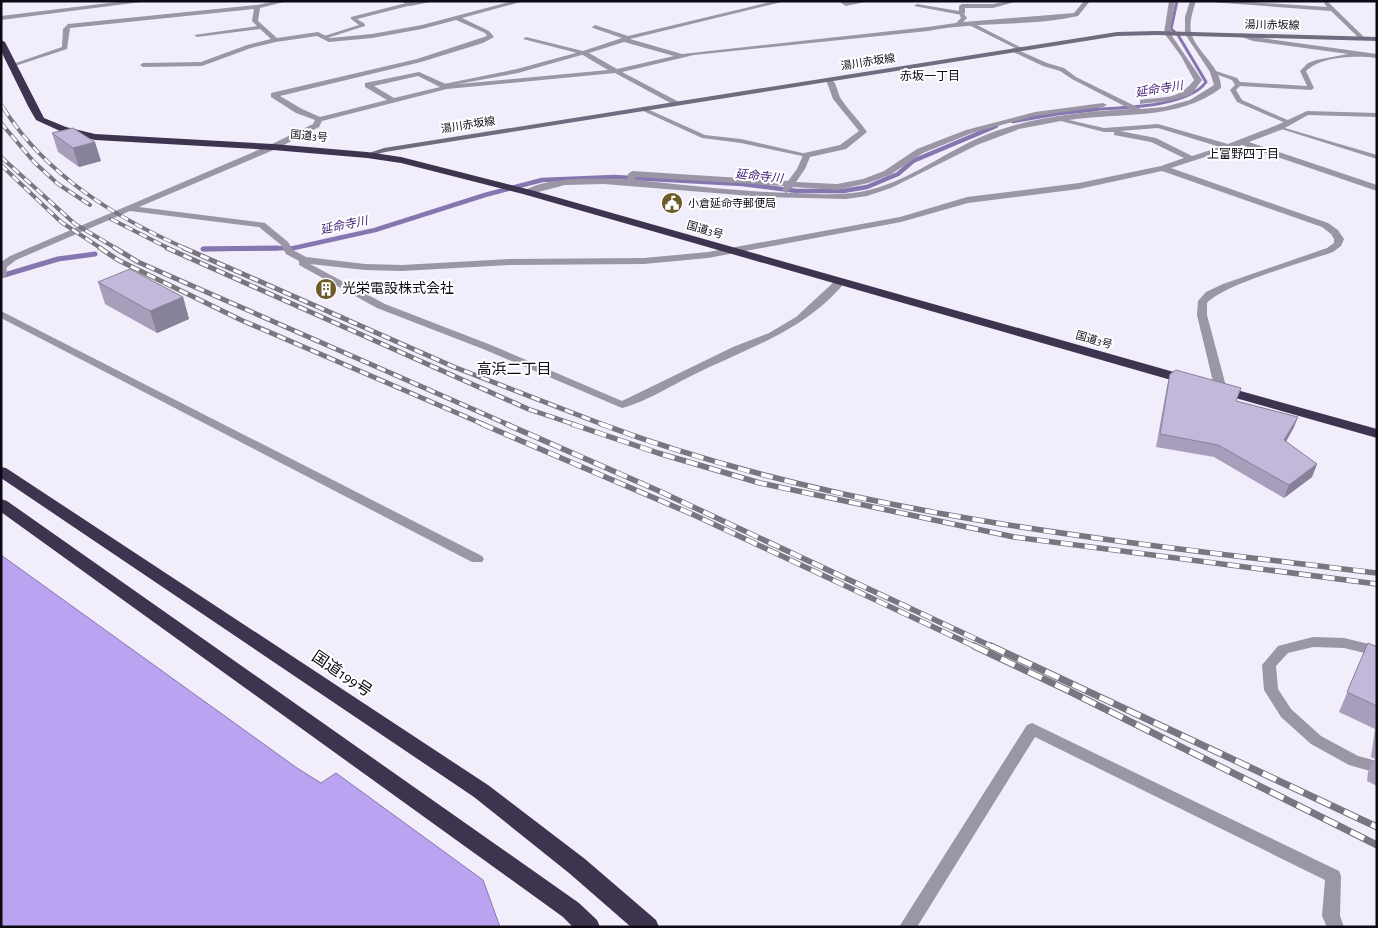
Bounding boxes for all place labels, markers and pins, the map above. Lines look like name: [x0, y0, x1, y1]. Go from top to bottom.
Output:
public building icon: 小倉延命寺郵便局: [660, 191, 684, 215]
place label: 小倉延命寺郵便局: [688, 197, 776, 209]
building icon: 光栄電設株式会社: [314, 277, 338, 301]
place label: 光栄電設株式会社: [342, 281, 454, 296]

